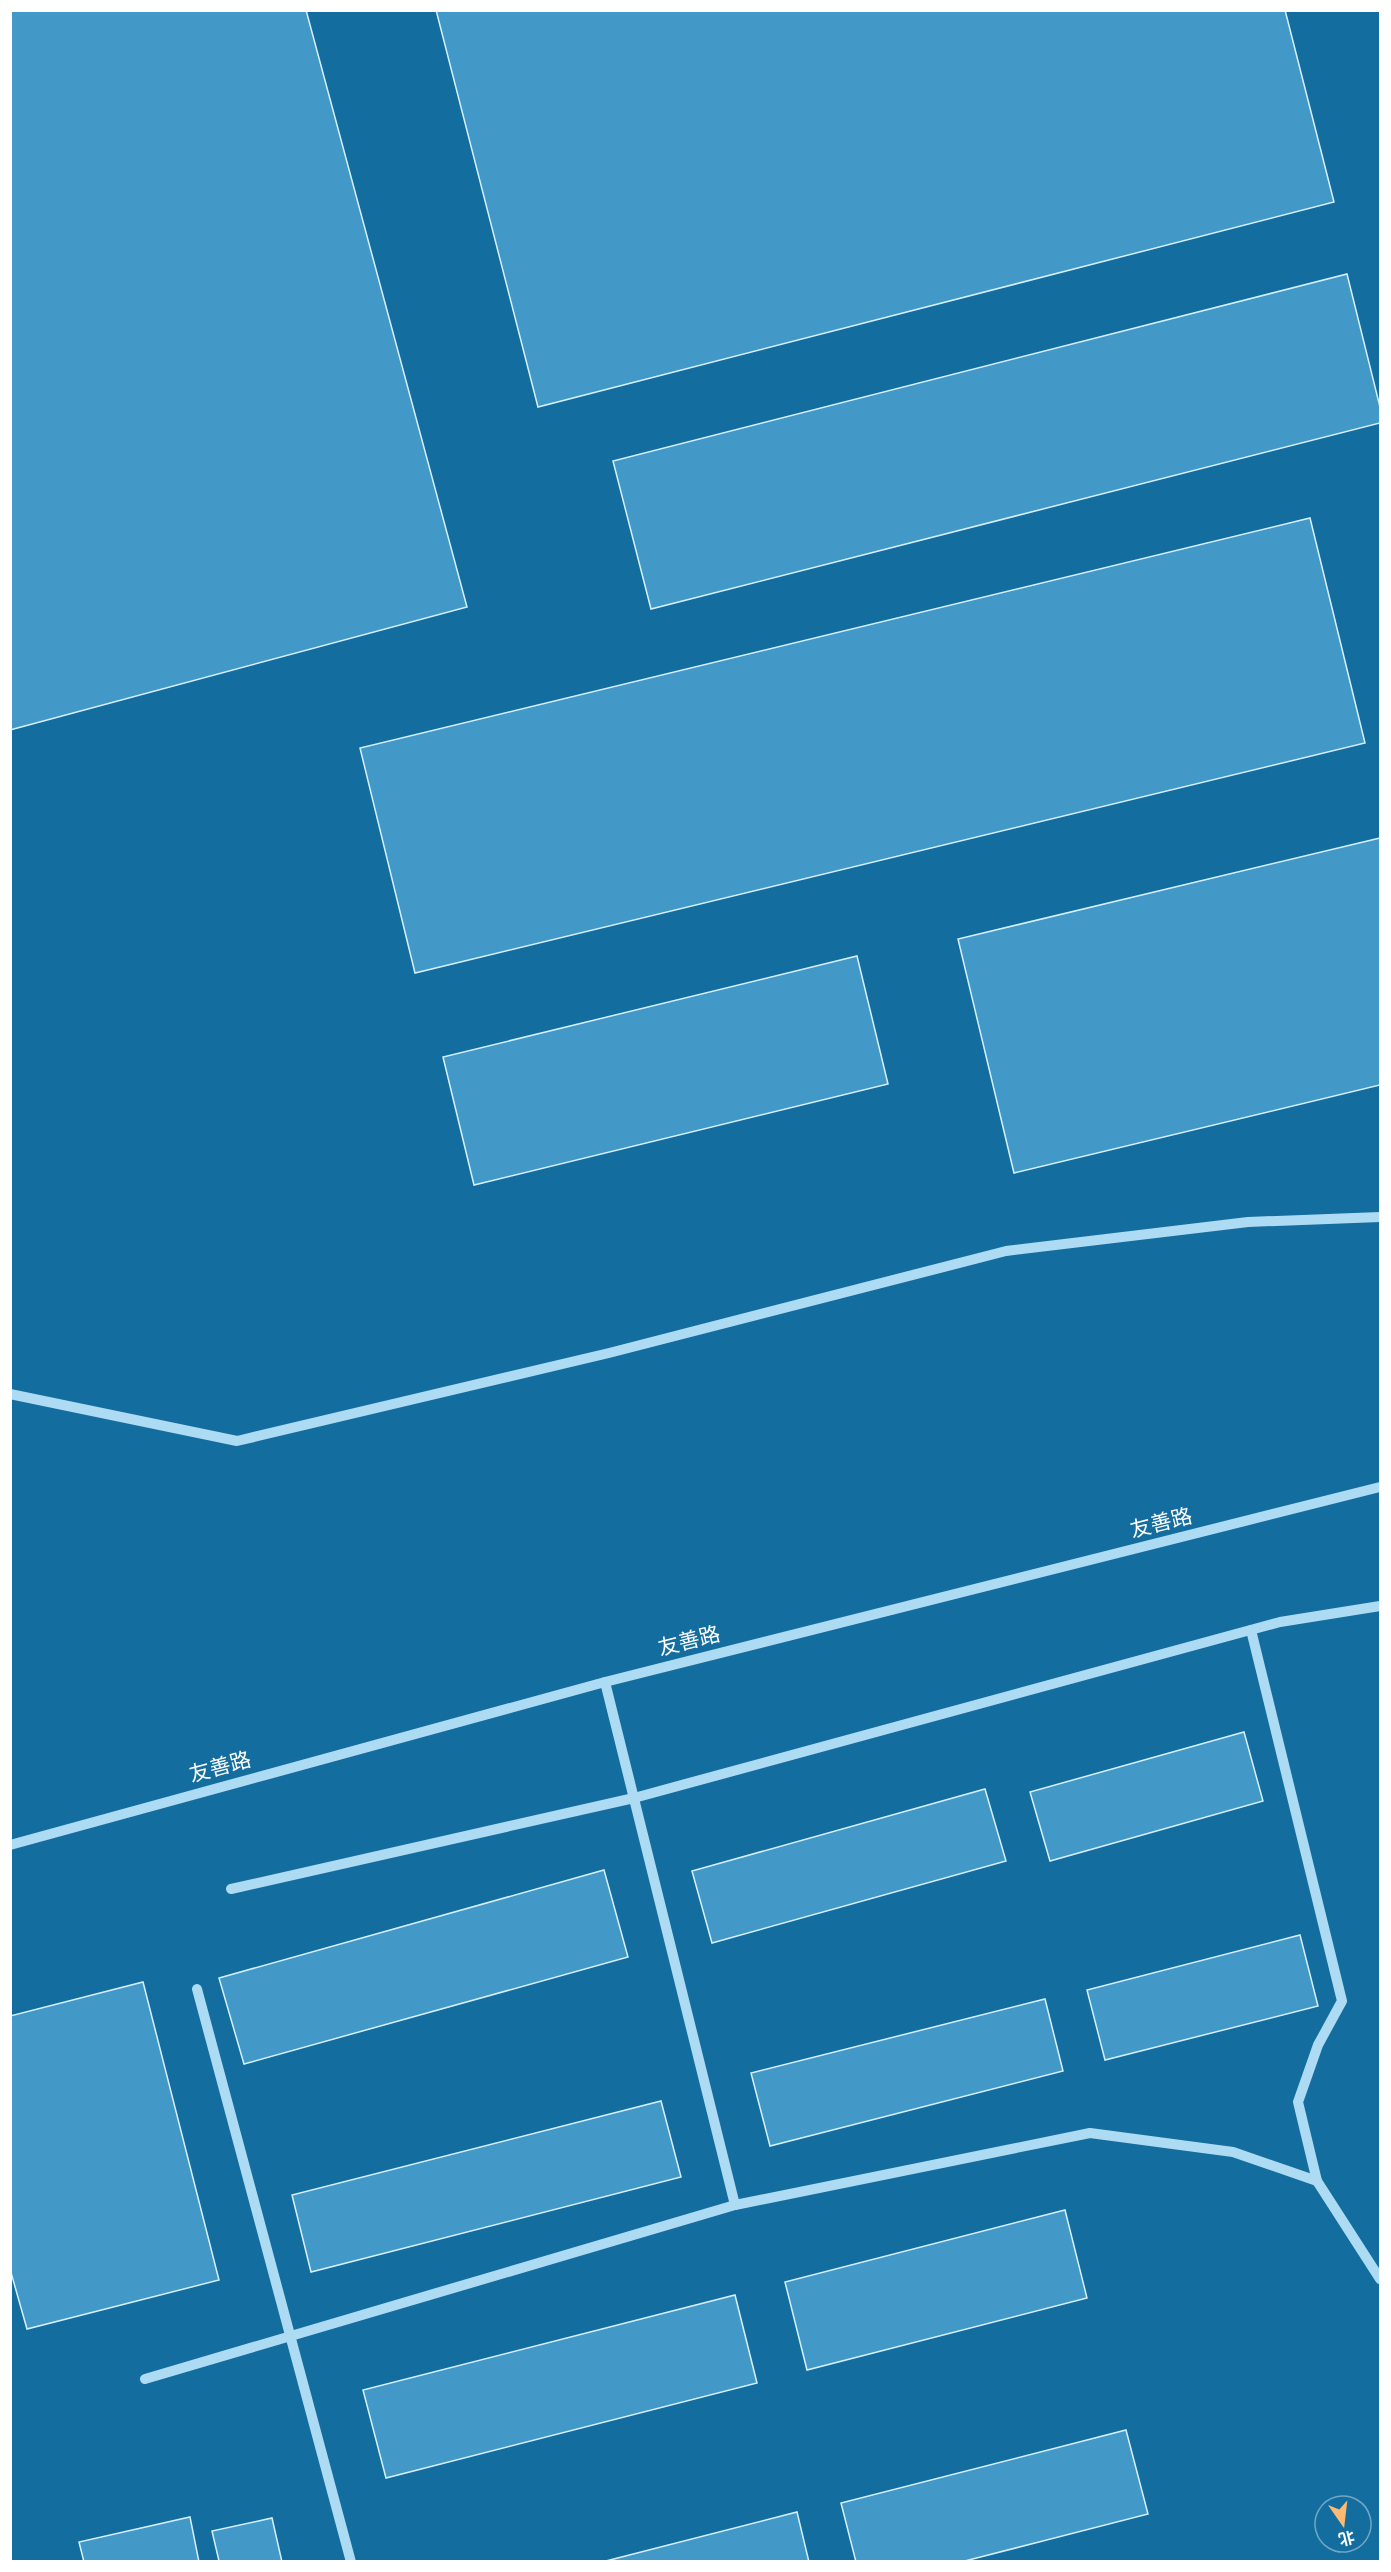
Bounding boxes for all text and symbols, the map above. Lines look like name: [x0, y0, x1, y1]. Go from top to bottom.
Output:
street label: 友善路: [1128, 1504, 1194, 1542]
street label: 友善路: [656, 1622, 722, 1660]
street label: 友善路: [186, 1747, 254, 1787]
north arrow: [1313, 2494, 1373, 2554]
text: 北: [1336, 2527, 1357, 2549]

